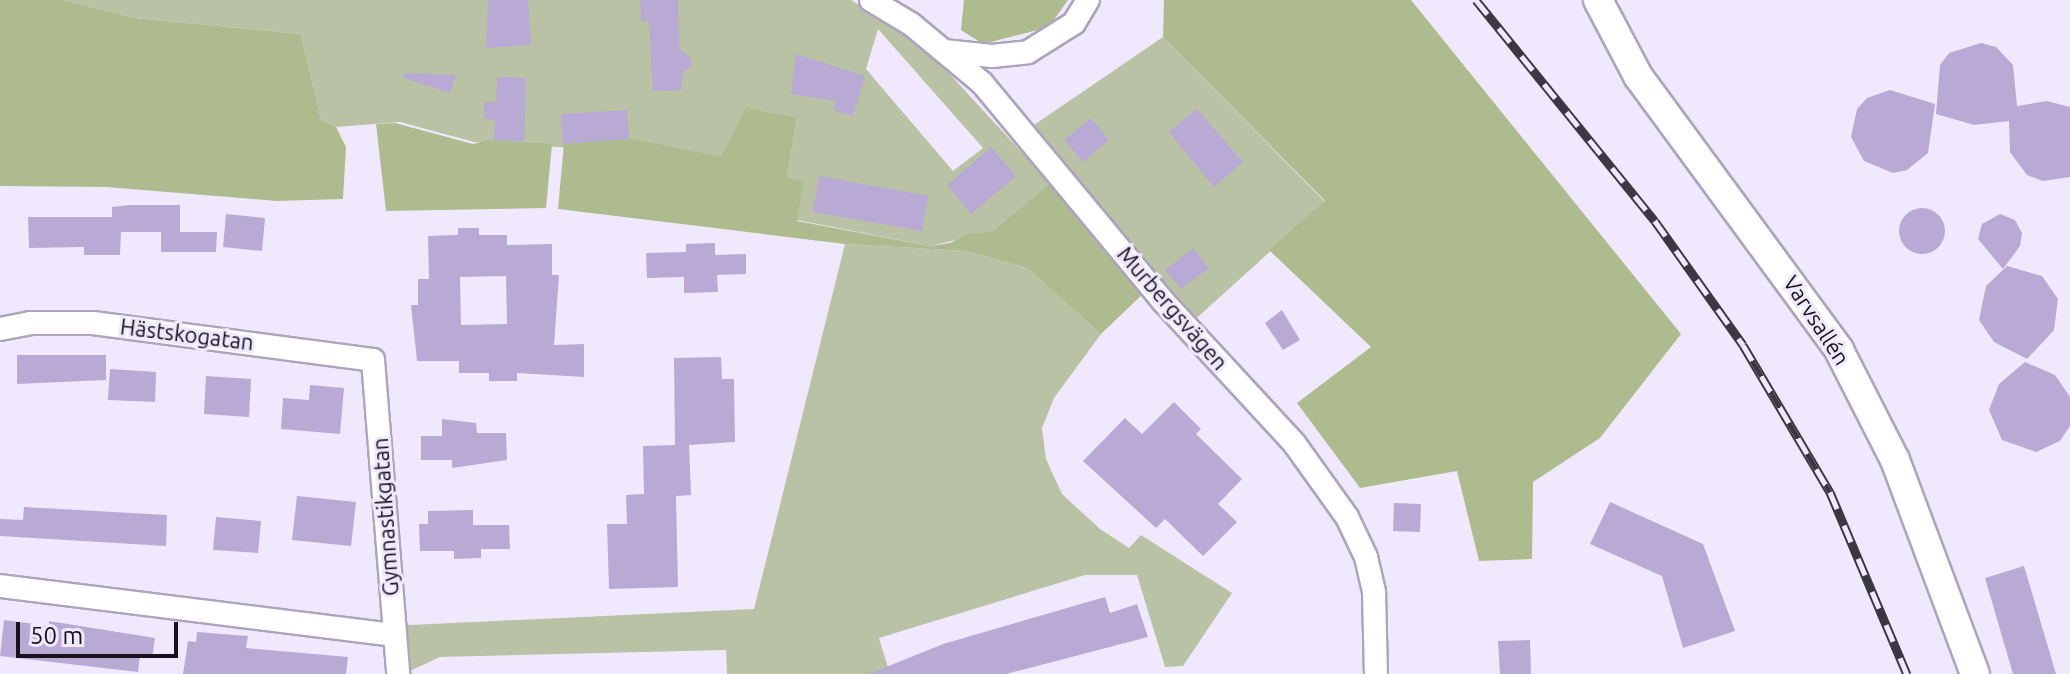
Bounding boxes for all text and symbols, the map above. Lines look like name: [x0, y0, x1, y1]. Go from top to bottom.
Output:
street label: Murbergsvägen: [1112, 241, 1234, 375]
street label: Varvsallén: [1778, 270, 1856, 370]
street label: Hästskogatan: [119, 313, 255, 355]
street label: Gymnastikgatan: [366, 437, 404, 597]
scale bar: [20, 606, 182, 656]
text: 50 m: [30, 622, 83, 649]

